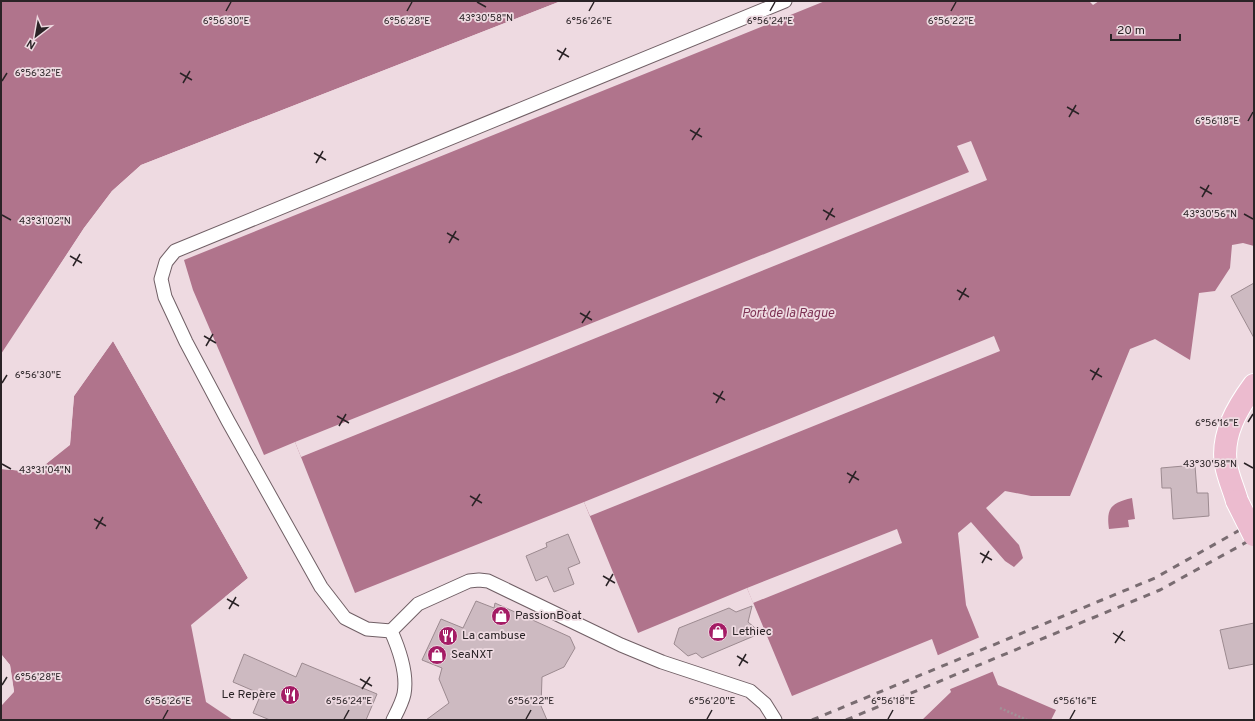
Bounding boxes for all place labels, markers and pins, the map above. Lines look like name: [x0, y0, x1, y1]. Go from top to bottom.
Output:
shop icon: PassionBoat: [490, 605, 512, 627]
place label: PassionBoat: [515, 608, 582, 624]
shop icon: Lethiec: [707, 621, 729, 643]
place label: Lethiec: [732, 624, 772, 640]
restaurant icon: La cambuse: [437, 625, 459, 647]
place label: La cambuse: [462, 628, 526, 644]
shop icon: SeaNXT: [426, 644, 448, 666]
place label: SeaNXT: [451, 647, 493, 663]
restaurant icon: Le Repère: [279, 684, 301, 706]
place label: Le Repère: [221, 687, 276, 703]

